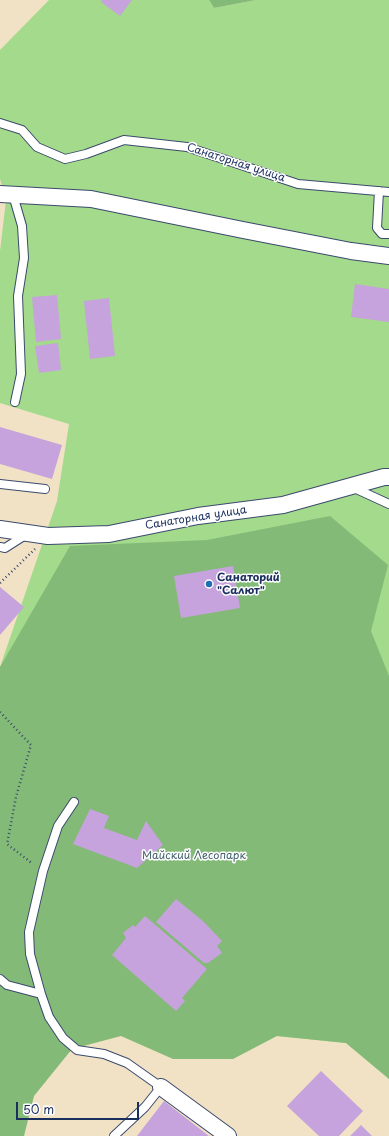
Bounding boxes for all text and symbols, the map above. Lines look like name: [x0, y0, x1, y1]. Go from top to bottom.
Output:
street label: Санаторная улица: [185, 141, 287, 185]
street label: Санаторная улица: [144, 503, 248, 533]
place label: Санаторий "Салют": [217, 571, 280, 597]
marker: Санаторий "Салют": [204, 579, 214, 589]
park label: Майский Лесопарк: [142, 849, 246, 863]
scale bar: [18, 1094, 141, 1120]
text: 50 m: [23, 1100, 54, 1118]

